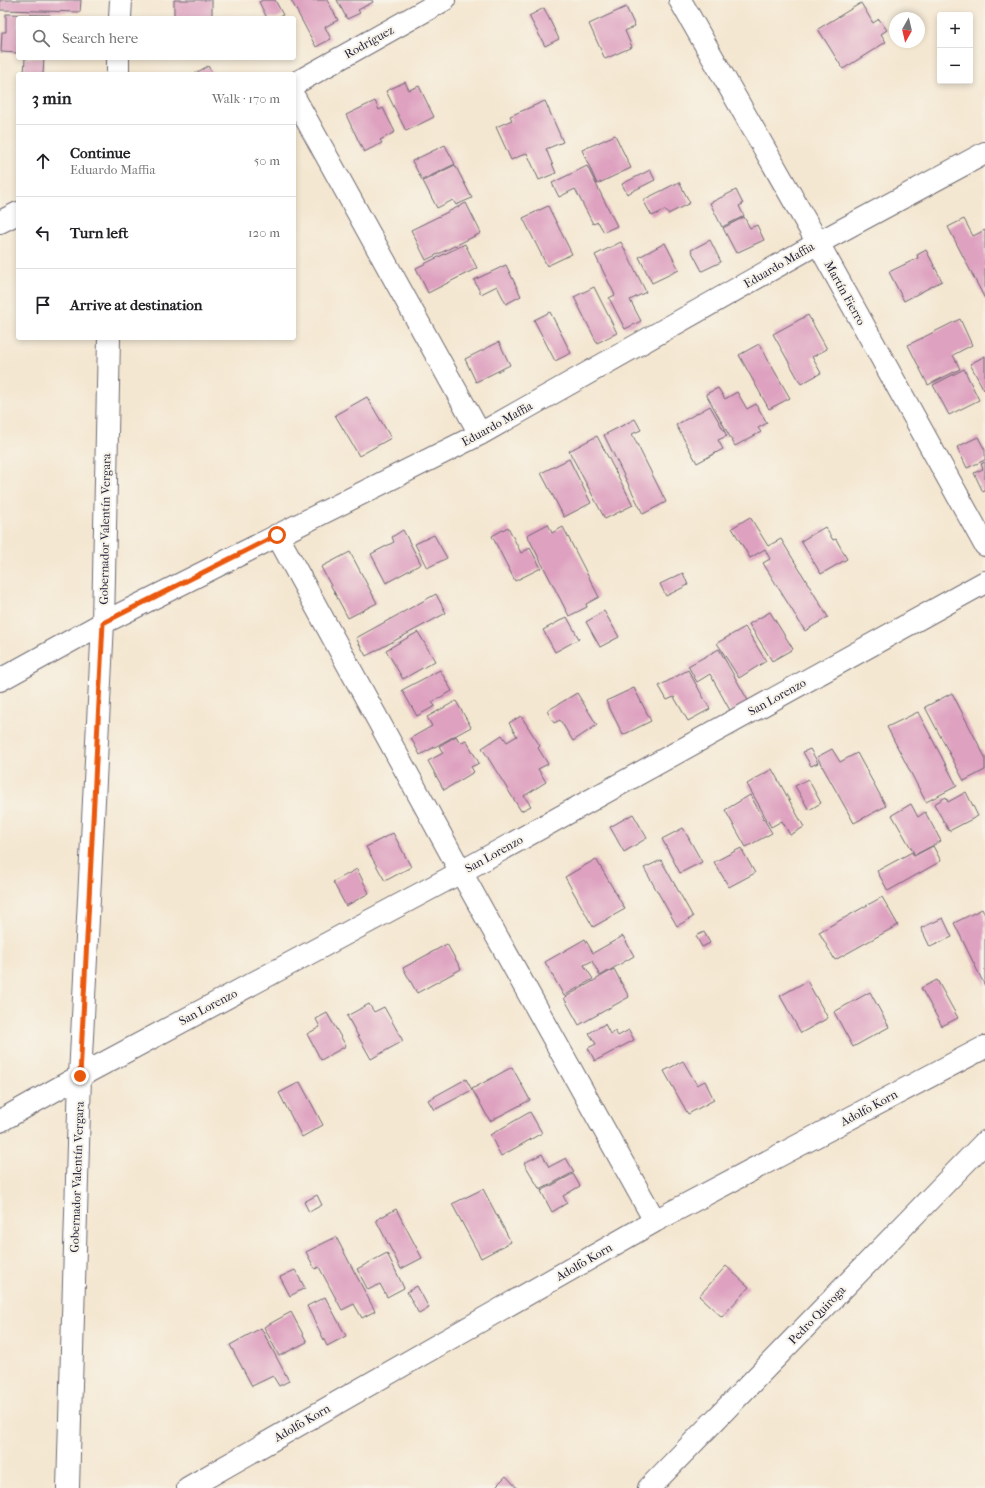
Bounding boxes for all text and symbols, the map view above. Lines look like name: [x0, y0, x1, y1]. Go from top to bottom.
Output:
north arrow: [889, 12, 925, 48]
map controls: [937, 12, 973, 84]
button: +: [937, 12, 973, 48]
search box: [16, 16, 296, 60]
street label: Rodríguez: [342, 22, 397, 61]
icon: search: [30, 27, 52, 49]
text: Search here: [62, 29, 138, 47]
button: −: [937, 48, 973, 84]
text: 3 min: [32, 88, 72, 108]
text: Walk · 170 m: [212, 91, 280, 106]
text: Continue: [70, 144, 130, 162]
icon: ahead: [32, 150, 54, 172]
text: 50 m: [254, 153, 280, 168]
text: Eduardo Maffia: [70, 162, 155, 177]
icon: left: [32, 222, 54, 244]
text: Turn left: [70, 224, 128, 242]
text: 120 m: [248, 225, 280, 240]
street label: Eduardo Maffia: [741, 239, 817, 291]
street label: Martín Fierro: [822, 259, 868, 327]
icon: arrive: [32, 294, 54, 316]
text: Arrive at destination: [70, 296, 202, 314]
street label: Eduardo Maffia: [459, 399, 535, 449]
street label: Gobernador Valentín Vergara: [97, 453, 113, 605]
route start: [268, 526, 286, 544]
street label: San Lorenzo: [746, 675, 808, 719]
street label: San Lorenzo: [463, 832, 525, 876]
street label: San Lorenzo: [176, 986, 240, 1028]
route end: [71, 1067, 89, 1085]
street label: Adolfo Korn: [837, 1087, 900, 1129]
street label: Gobernador Valentín Vergara: [67, 1101, 87, 1253]
street label: Adolfo Korn: [553, 1240, 615, 1284]
street label: Pedro Quiroga: [786, 1283, 849, 1347]
street label: Adolfo Korn: [271, 1401, 333, 1445]

